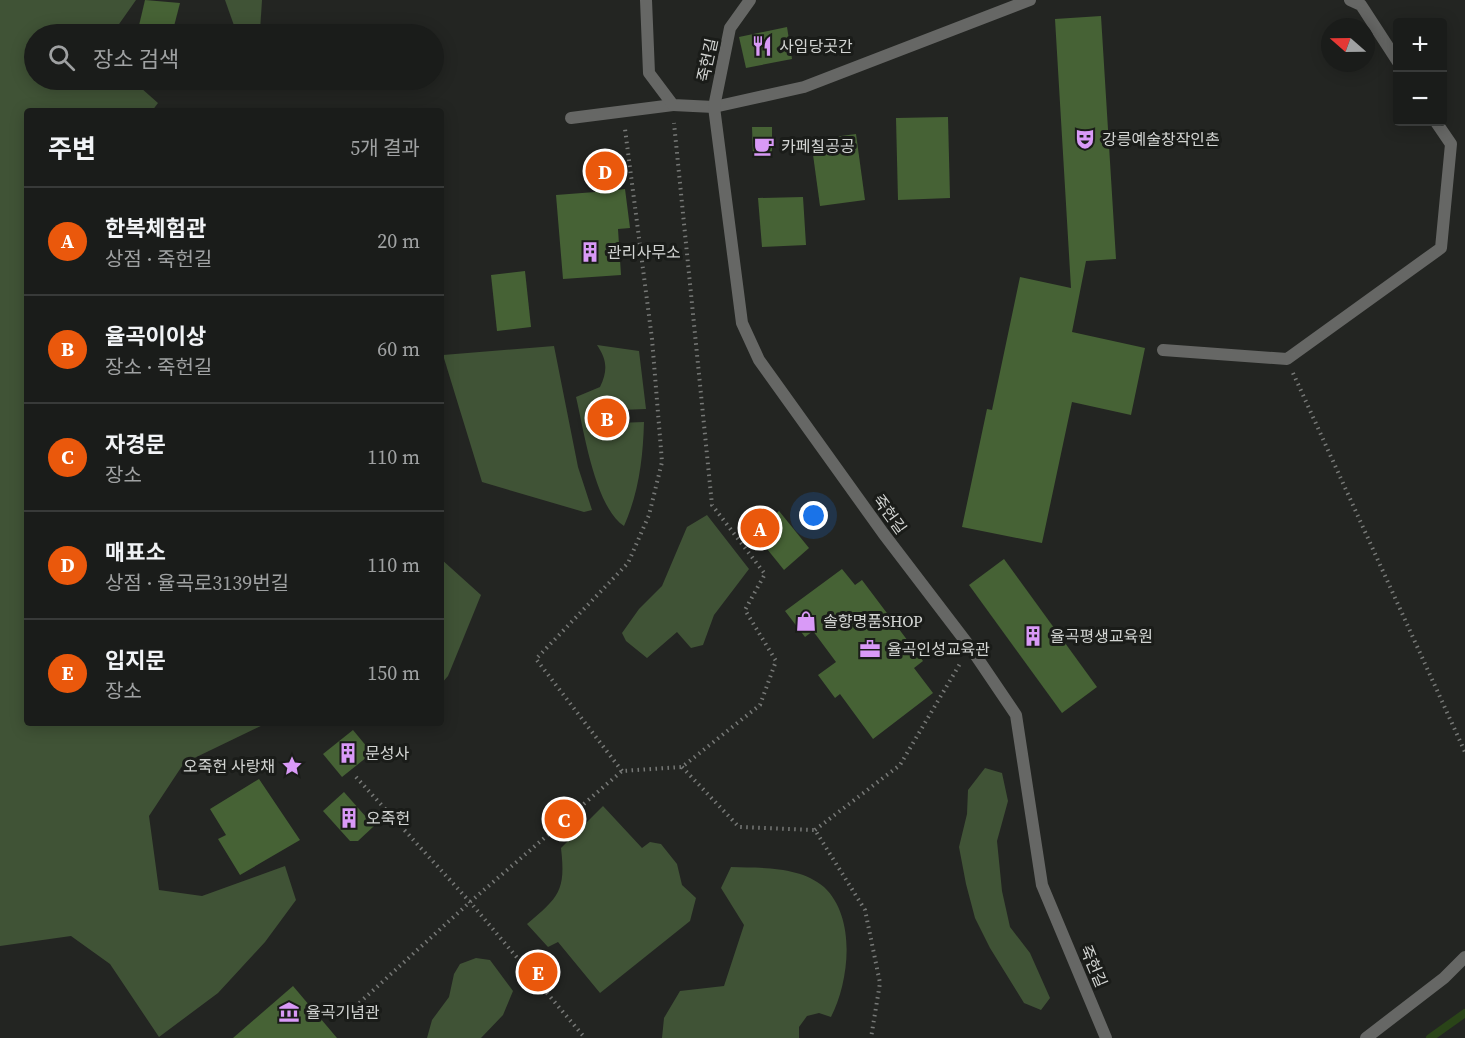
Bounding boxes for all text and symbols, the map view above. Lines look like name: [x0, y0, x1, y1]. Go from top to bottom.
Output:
north arrow: [1321, 18, 1375, 72]
map controls: [1393, 18, 1447, 126]
button: +: [1393, 18, 1447, 72]
search box: [24, 24, 444, 90]
restaurant icon: 사임당곳간: [750, 34, 774, 58]
place label: 사임당곳간: [779, 35, 853, 57]
street label: 죽헌길: [692, 36, 722, 84]
icon: search: [45, 41, 78, 74]
text: 장소 검색: [93, 44, 179, 74]
button: −: [1393, 72, 1447, 126]
theatre icon: 강릉예술창작인촌: [1073, 127, 1097, 151]
place label: 강릉예술창작인촌: [1102, 128, 1220, 150]
text: 주변: [48, 131, 96, 167]
text: 5개 결과: [350, 134, 420, 162]
cafe icon: 카페칠공공: [752, 134, 776, 158]
place label: 카페칠공공: [781, 135, 855, 157]
pin: D: [586, 148, 624, 194]
text: 한복체험관: [105, 213, 206, 243]
text: A: [61, 227, 74, 255]
text: 20 m: [377, 227, 420, 255]
building icon: 관리사무소: [578, 240, 602, 264]
place label: 관리사무소: [607, 241, 681, 263]
text: 상점 · 죽헌길: [105, 245, 212, 273]
text: 율곡이이상: [105, 321, 206, 351]
text: B: [61, 335, 74, 363]
text: 60 m: [377, 335, 420, 363]
text: 장소 · 죽헌길: [105, 353, 212, 381]
pin: B: [588, 396, 626, 440]
text: 자경문: [105, 429, 166, 459]
text: C: [61, 443, 74, 471]
text: 110 m: [367, 443, 420, 471]
text: 장소: [105, 461, 142, 489]
street label: 죽헌길: [868, 490, 912, 538]
your location: [799, 501, 828, 530]
pin: A: [740, 506, 780, 550]
text: 매표소: [105, 537, 166, 567]
text: D: [60, 551, 75, 579]
text: 110 m: [367, 551, 420, 579]
text: 상점 · 율곡로3139번길: [105, 569, 289, 597]
shop icon: 솔향명품SHOP: [794, 609, 818, 633]
place label: 솔향명품SHOP: [823, 610, 923, 632]
building icon: 율곡평생교육원: [1021, 624, 1045, 648]
place label: 율곡평생교육원: [1050, 625, 1153, 647]
office icon: 율곡인성교육관: [858, 637, 882, 661]
place label: 율곡인성교육관: [887, 638, 990, 660]
text: 입지문: [105, 645, 166, 675]
text: E: [62, 659, 73, 687]
text: 150 m: [367, 659, 420, 687]
text: 장소: [105, 677, 142, 705]
building icon: 문성사: [336, 741, 360, 765]
place label: 문성사: [365, 742, 409, 764]
place icon: 오죽헌 사랑채: [280, 754, 304, 778]
place label: 오죽헌 사랑채: [183, 755, 275, 777]
pin: C: [544, 796, 584, 842]
building icon: 오죽헌: [337, 806, 361, 830]
place label: 오죽헌: [366, 807, 410, 829]
street label: 죽헌길: [1075, 941, 1113, 991]
pin: E: [518, 950, 558, 994]
museum icon: 율곡기념관: [277, 1000, 301, 1024]
place label: 율곡기념관: [306, 1001, 380, 1023]

